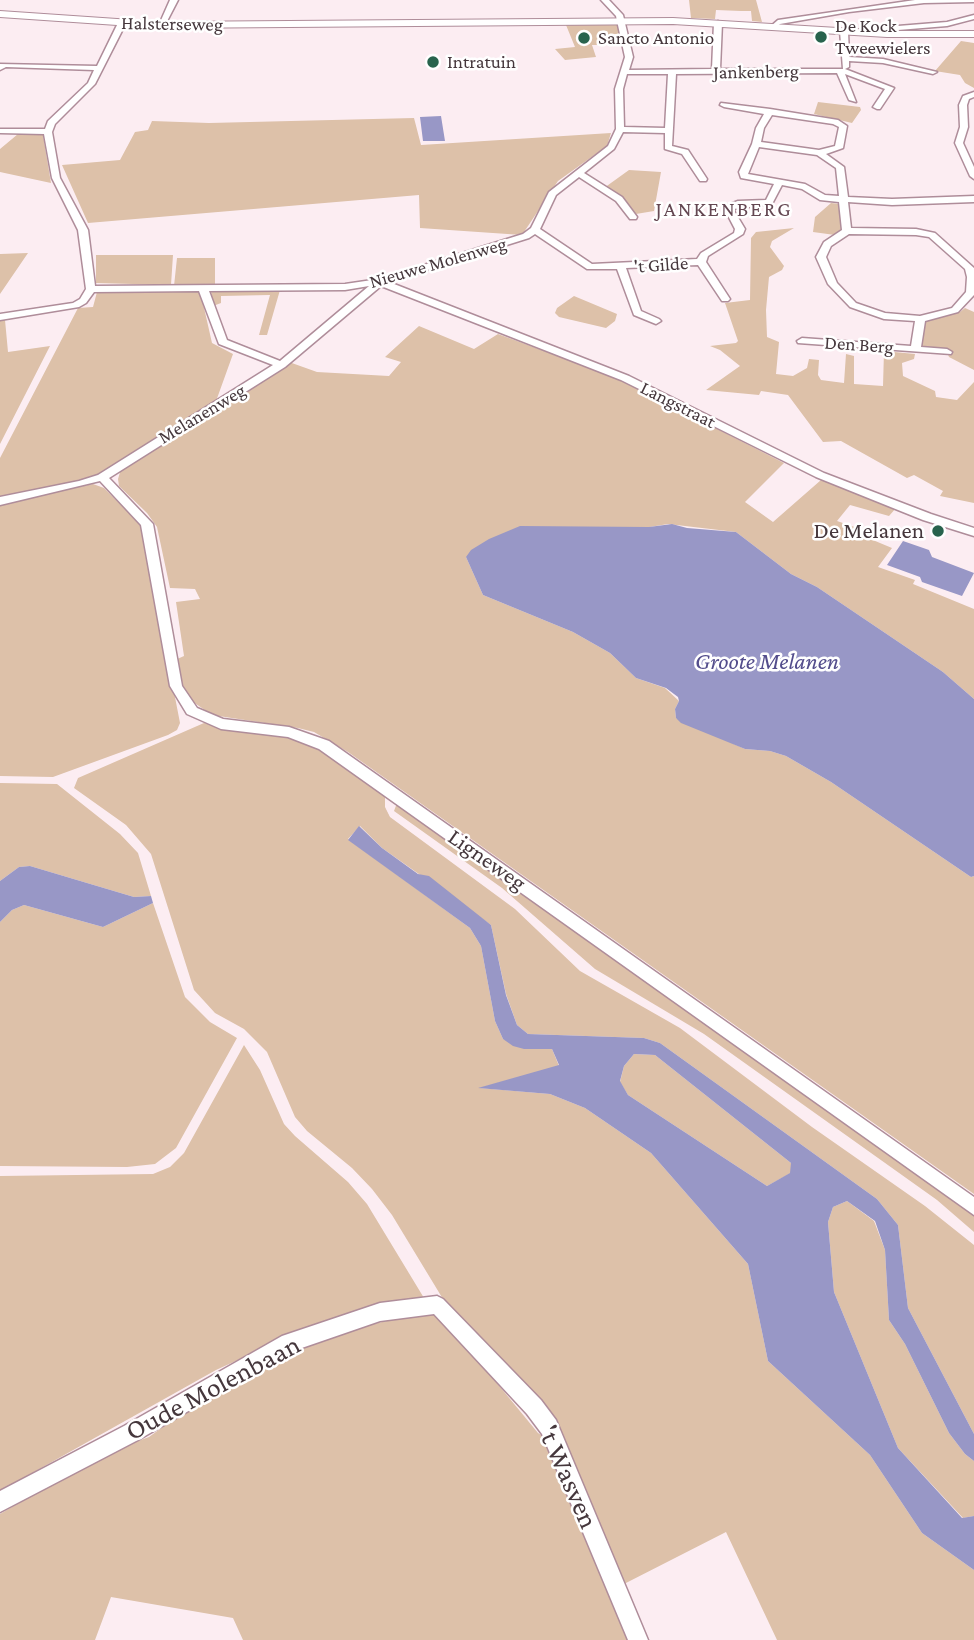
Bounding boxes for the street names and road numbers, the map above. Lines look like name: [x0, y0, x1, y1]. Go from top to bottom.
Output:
street label: Halsterseweg: [121, 12, 223, 36]
street label: Jankenberg: [713, 60, 799, 84]
street label: Nieuwe Molenweg: [367, 233, 509, 293]
street label: 't Gilde: [633, 252, 689, 278]
street label: Den Berg: [824, 331, 894, 359]
street label: Langstraat: [636, 376, 720, 434]
street label: Melanenweg: [154, 379, 250, 449]
street label: Ligneweg: [443, 823, 531, 897]
street label: Oude Molenbaan: [120, 1328, 306, 1448]
street label: 't Wasven: [530, 1420, 606, 1534]

